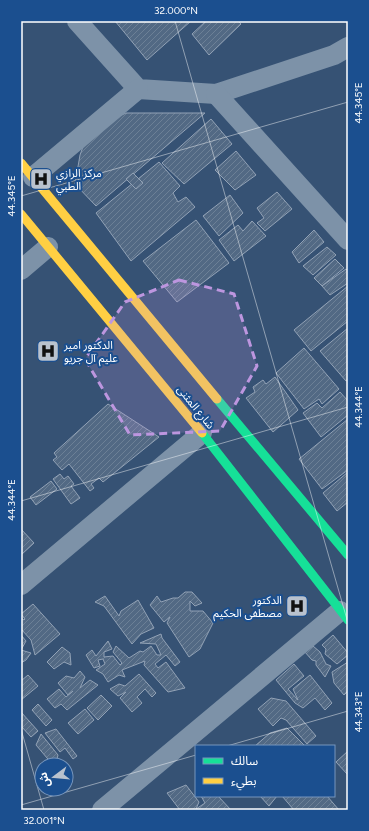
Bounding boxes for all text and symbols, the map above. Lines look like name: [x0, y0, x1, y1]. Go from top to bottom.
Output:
text: 32.000°N: [154, 4, 198, 17]
text: 44.345°E: [352, 82, 365, 124]
hospital icon: مركز الرازي الطبي: [28, 166, 54, 192]
place label: مركز الرازي الطبي: [56, 167, 102, 196]
text: 44.345°E: [5, 175, 18, 217]
hospital icon: الدكتور امير عليم آل جريو: [35, 338, 61, 364]
place label: الدكتور امير عليم آل جريو: [63, 339, 118, 367]
street label: شارع المثنى: [173, 383, 217, 433]
text: 44.344°E: [352, 386, 365, 428]
text: 44.344°E: [5, 479, 18, 521]
hospital icon: الدكتور مصطفى الحكيم: [284, 593, 310, 619]
place label: الدكتور مصطفى الحكيم: [213, 594, 282, 622]
text: 44.343°E: [352, 691, 365, 733]
legend: [195, 745, 335, 797]
text: سالك: [231, 754, 258, 768]
north arrow: [34, 757, 74, 797]
text: ش: [37, 771, 53, 789]
text: بطيء: [231, 774, 257, 791]
text: 32.001°N: [23, 814, 65, 827]

